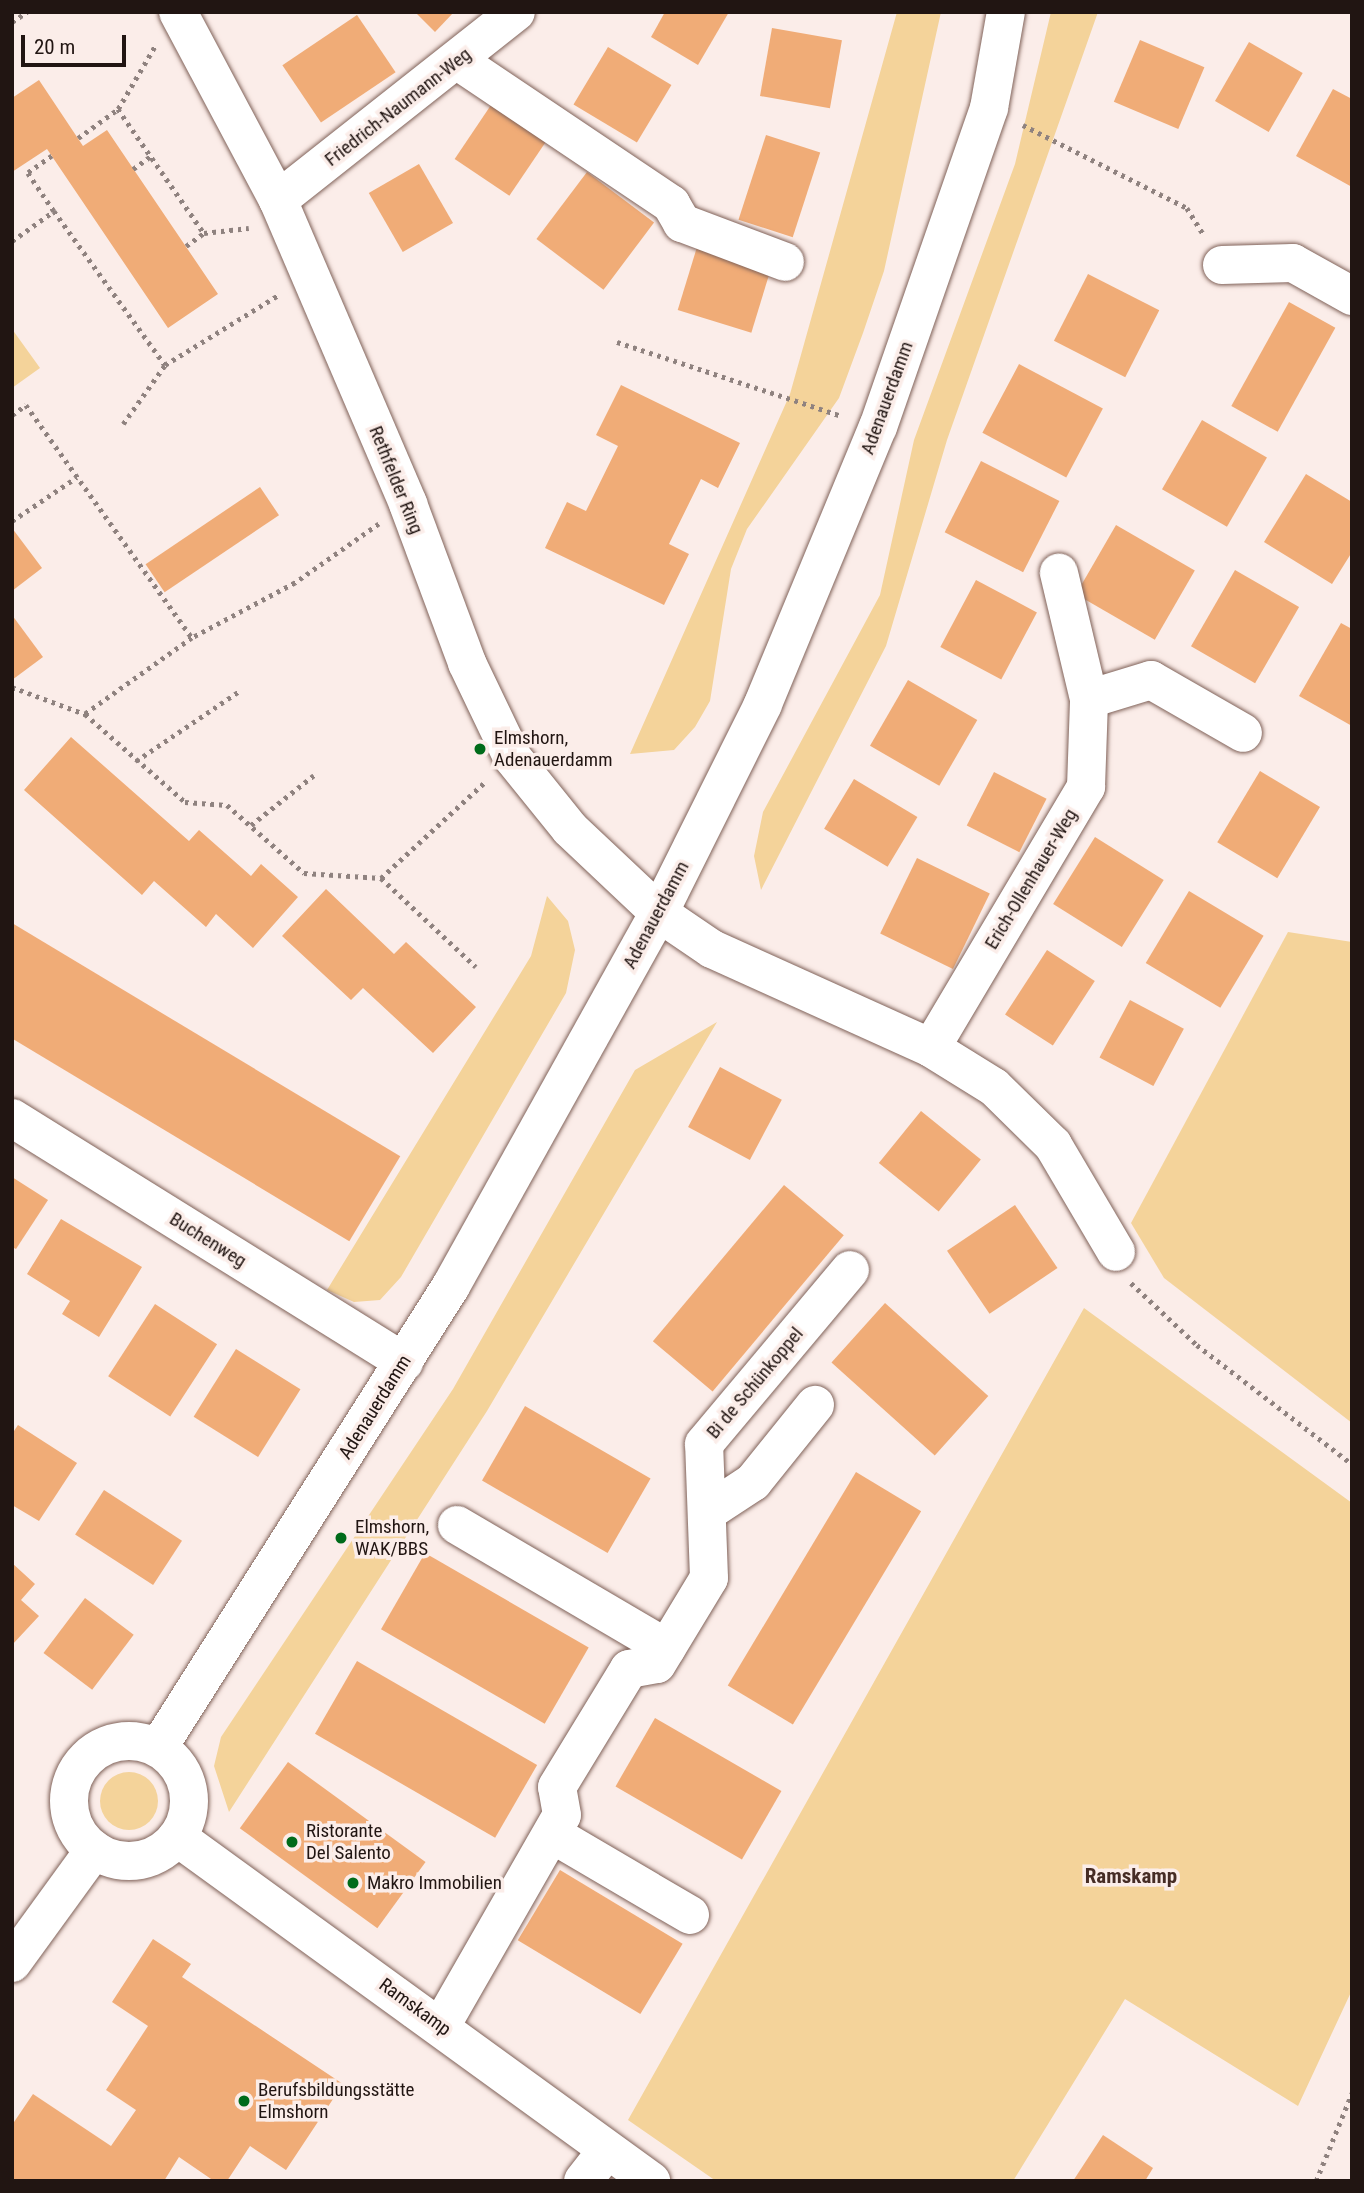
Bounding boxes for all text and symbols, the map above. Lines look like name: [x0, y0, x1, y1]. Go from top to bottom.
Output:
scale bar: [24, 21, 130, 65]
text: 20 m: [34, 35, 75, 59]
street label: Friedrich-Naumann-Weg: [320, 43, 476, 171]
street label: Adenauerdamm: [856, 338, 918, 458]
street label: Rethfelder Ring: [364, 423, 428, 537]
place label: Elmshorn, Adenauerdamm: [494, 727, 612, 771]
marker: Elmshorn, Adenauerdamm: [472, 741, 488, 757]
street label: Erich-Ollenhauer-Weg: [980, 805, 1082, 953]
street label: Adenauerdamm: [618, 857, 694, 973]
street label: Buchenweg: [165, 1207, 251, 1273]
street label: Bi de Schünkoppel: [702, 1323, 808, 1443]
street label: Adenauerdamm: [334, 1351, 416, 1463]
place label: Elmshorn, WAK/BBS: [355, 1516, 429, 1560]
marker: Elmshorn, WAK/BBS: [333, 1530, 349, 1546]
place label: Ristorante Del Salento: [306, 1820, 391, 1864]
marker: Ristorante Del Salento: [284, 1834, 300, 1850]
district label: Ramskamp: [1085, 1863, 1177, 1889]
place label: Makro Immobilien: [367, 1872, 502, 1894]
marker: Makro Immobilien: [345, 1875, 361, 1891]
street label: Ramskamp: [375, 1973, 455, 2041]
place label: Berufsbildungsstätte Elmshorn: [258, 2079, 414, 2123]
marker: Berufsbildungsstätte Elmshorn: [236, 2093, 252, 2109]

